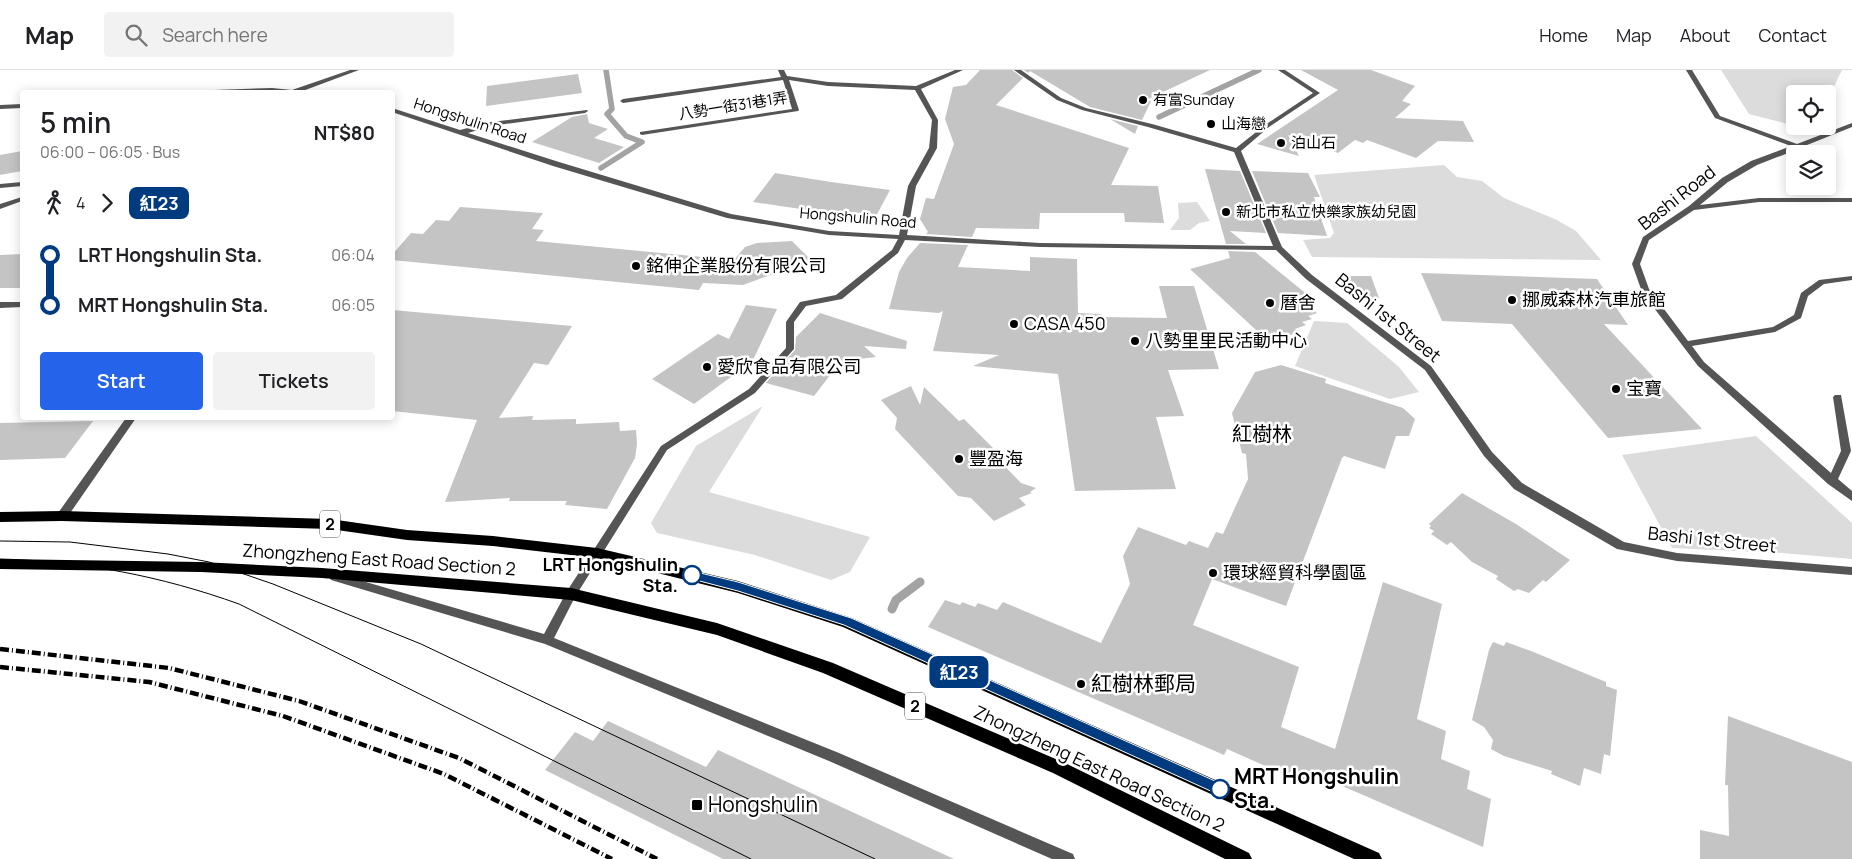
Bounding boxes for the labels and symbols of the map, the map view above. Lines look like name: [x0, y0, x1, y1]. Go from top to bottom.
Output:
street label: 八勢一街31巷1弄: [677, 87, 789, 124]
place label: 有富Sunday: [1153, 89, 1235, 110]
street label: Hongshulin Road: [411, 92, 529, 149]
marker: 有富Sunday: [1137, 94, 1149, 106]
place label: 山海戀: [1221, 113, 1266, 134]
marker: 山海戀: [1205, 118, 1217, 130]
place label: 泊山石: [1291, 132, 1336, 153]
marker: 泊山石: [1275, 137, 1287, 149]
street label: Bashi Road: [1633, 160, 1720, 235]
place label: 新北市私立快樂家族幼兒園: [1236, 201, 1416, 222]
street label: Hongshulin Road: [799, 202, 917, 233]
marker: 新北市私立快樂家族幼兒園: [1220, 206, 1232, 218]
place label: 銘伸企業股份有限公司: [646, 253, 826, 277]
marker: 銘伸企業股份有限公司: [630, 260, 642, 272]
street label: Bashi 1st Street: [1331, 267, 1446, 367]
place label: 挪威森林汽車旅館: [1522, 287, 1666, 311]
place label: 曆舍: [1280, 290, 1316, 314]
marker: 挪威森林汽車旅館: [1506, 294, 1518, 306]
marker: 曆舍: [1264, 297, 1276, 309]
place label: CASA 450: [1024, 311, 1106, 335]
marker: CASA 450: [1008, 318, 1020, 330]
place label: 八勢里里民活動中心: [1145, 328, 1307, 352]
marker: 八勢里里民活動中心: [1129, 335, 1141, 347]
place label: 愛欣食品有限公司: [717, 354, 861, 378]
marker: 愛欣食品有限公司: [701, 361, 713, 373]
place label: 宝寶: [1626, 376, 1662, 400]
marker: 宝寶: [1610, 383, 1622, 395]
district label: 紅樹林: [1232, 420, 1292, 447]
place label: 豐盈海: [969, 446, 1023, 470]
marker: 豐盈海: [953, 453, 965, 465]
road number: 2: [320, 510, 340, 538]
street label: Bashi 1st Street: [1647, 520, 1778, 558]
street label: Zhongzheng East Road Section 2: [241, 537, 517, 581]
place label: LRT Hongshulin Sta.: [542, 552, 678, 597]
place label: 環球經貿科學園區: [1223, 560, 1367, 584]
marker: LRT Hongshulin Sta.: [682, 565, 702, 585]
marker: 環球經貿科學園區: [1207, 567, 1219, 579]
line badge: 紅23: [930, 656, 988, 688]
place label: 紅樹林郵局: [1091, 669, 1196, 697]
marker: 紅樹林郵局: [1075, 678, 1087, 690]
road number: 2: [905, 692, 925, 720]
street label: Zhongzheng East Road Section 2: [970, 699, 1229, 837]
place label: MRT Hongshulin Sta.: [1234, 762, 1399, 814]
marker: MRT Hongshulin Sta.: [1210, 779, 1230, 799]
place label: Hongshulin: [708, 790, 818, 818]
marker: Hongshulin: [690, 798, 704, 812]

